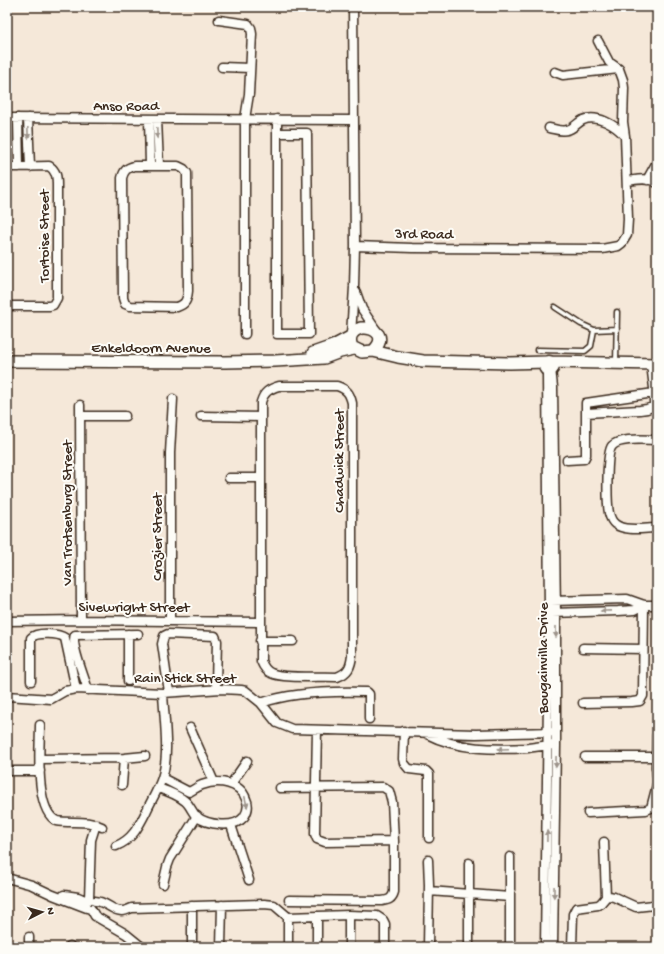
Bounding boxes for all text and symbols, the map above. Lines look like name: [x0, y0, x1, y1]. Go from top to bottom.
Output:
street label: Anso Road: [93, 98, 160, 116]
one-way arrow: [25, 127, 32, 139]
one-way arrow: [154, 127, 161, 139]
street label: Tortoise Street: [36, 188, 54, 283]
street label: 3rd Road: [394, 225, 454, 245]
street label: Enkeldoorn Avenue: [91, 340, 211, 358]
street label: Chadwick Street: [331, 407, 349, 513]
street label: Van Trotsenburg Street: [59, 439, 77, 587]
street label: Crozier Street: [149, 491, 167, 581]
street label: Sivewright Street: [78, 599, 191, 617]
street label: Bougainvilla Drive: [535, 602, 553, 714]
one-way arrow: [599, 608, 612, 614]
one-way arrow: [553, 626, 559, 639]
street label: Rain Stick Street: [134, 670, 238, 688]
one-way arrow: [496, 746, 509, 752]
one-way arrow: [553, 756, 559, 769]
one-way arrow: [243, 795, 249, 808]
one-way arrow: [544, 829, 550, 842]
one-way arrow: [550, 886, 557, 898]
north arrow: [22, 892, 62, 932]
text: N: [44, 907, 56, 915]

